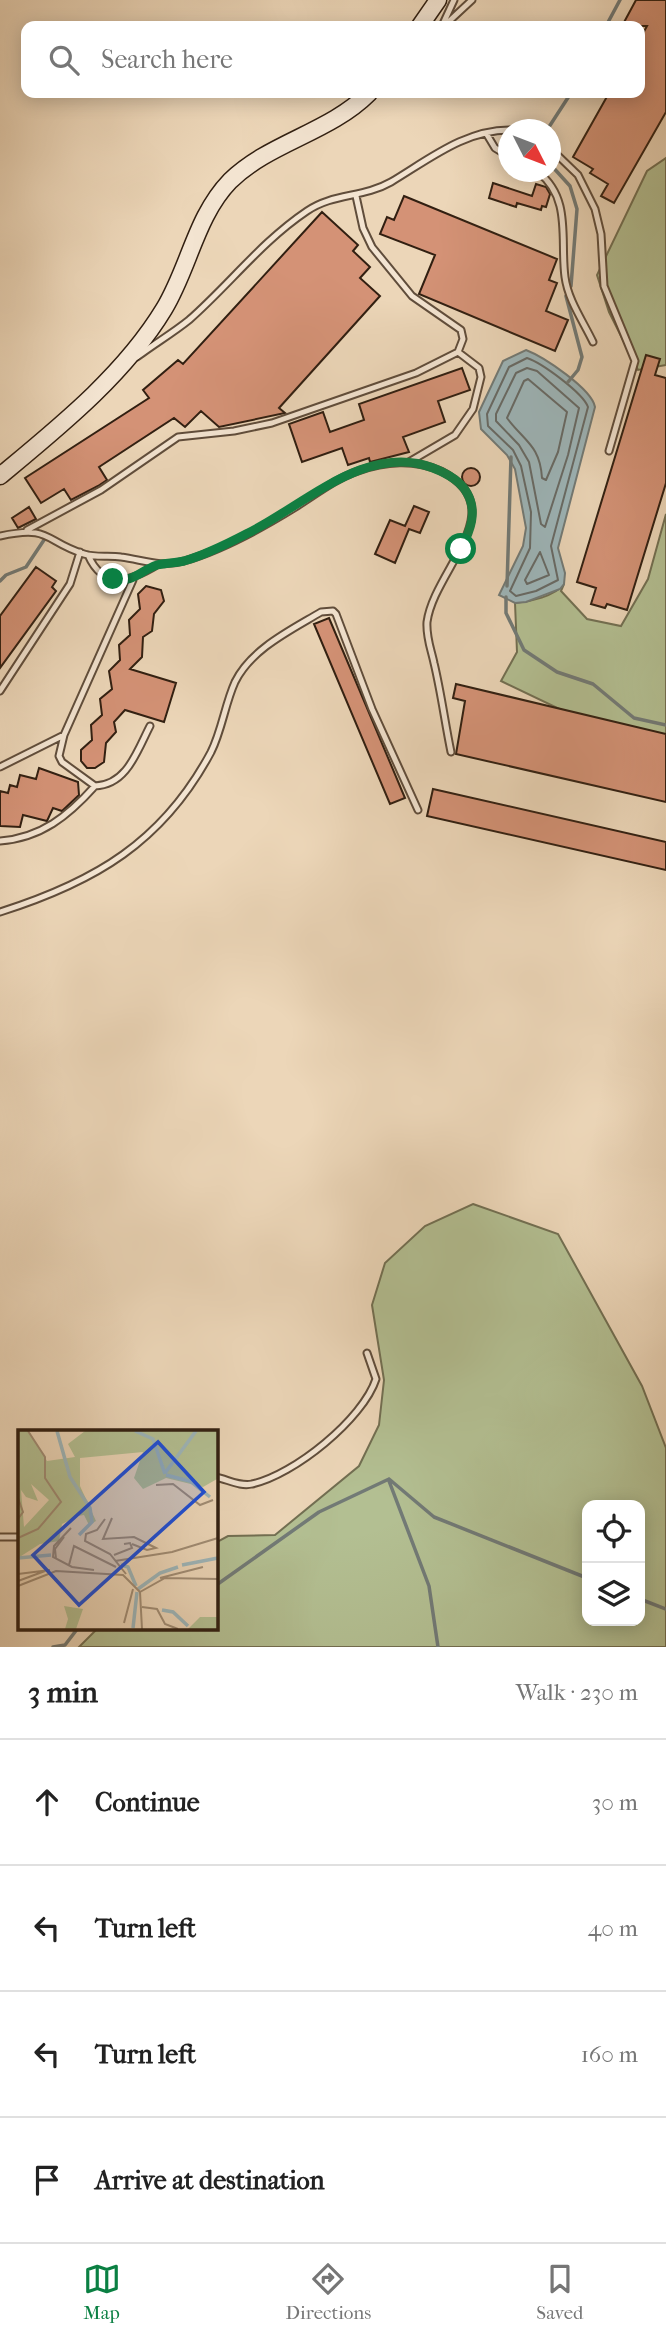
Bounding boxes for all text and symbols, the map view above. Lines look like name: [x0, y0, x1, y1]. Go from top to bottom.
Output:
search box: [21, 21, 645, 98]
icon: search: [45, 41, 83, 79]
text: Search here: [101, 44, 233, 75]
north arrow: [498, 119, 561, 182]
route start: [445, 533, 476, 564]
route end: [97, 563, 128, 594]
inset map: [18, 1430, 217, 1630]
map controls: [582, 1500, 645, 1626]
button: locate: [582, 1500, 645, 1563]
button: layers: [582, 1563, 645, 1626]
text: 3 min: [28, 1675, 98, 1710]
text: Walk · 230 m: [516, 1679, 638, 1706]
icon: ahead: [28, 1783, 66, 1821]
text: Continue: [95, 1787, 200, 1818]
text: 30 m: [592, 1789, 638, 1816]
icon: left: [28, 1909, 66, 1947]
text: Turn left: [95, 1913, 196, 1944]
text: 40 m: [588, 1915, 638, 1942]
icon: left: [28, 2035, 66, 2073]
text: Turn left: [95, 2039, 196, 2070]
text: 160 m: [581, 2041, 638, 2068]
icon: arrive: [28, 2161, 66, 2199]
text: Arrive at destination: [95, 2165, 325, 2196]
tab: Map: [83, 2260, 121, 2324]
tab: Directions: [286, 2260, 371, 2324]
tab: Saved: [536, 2260, 583, 2324]

